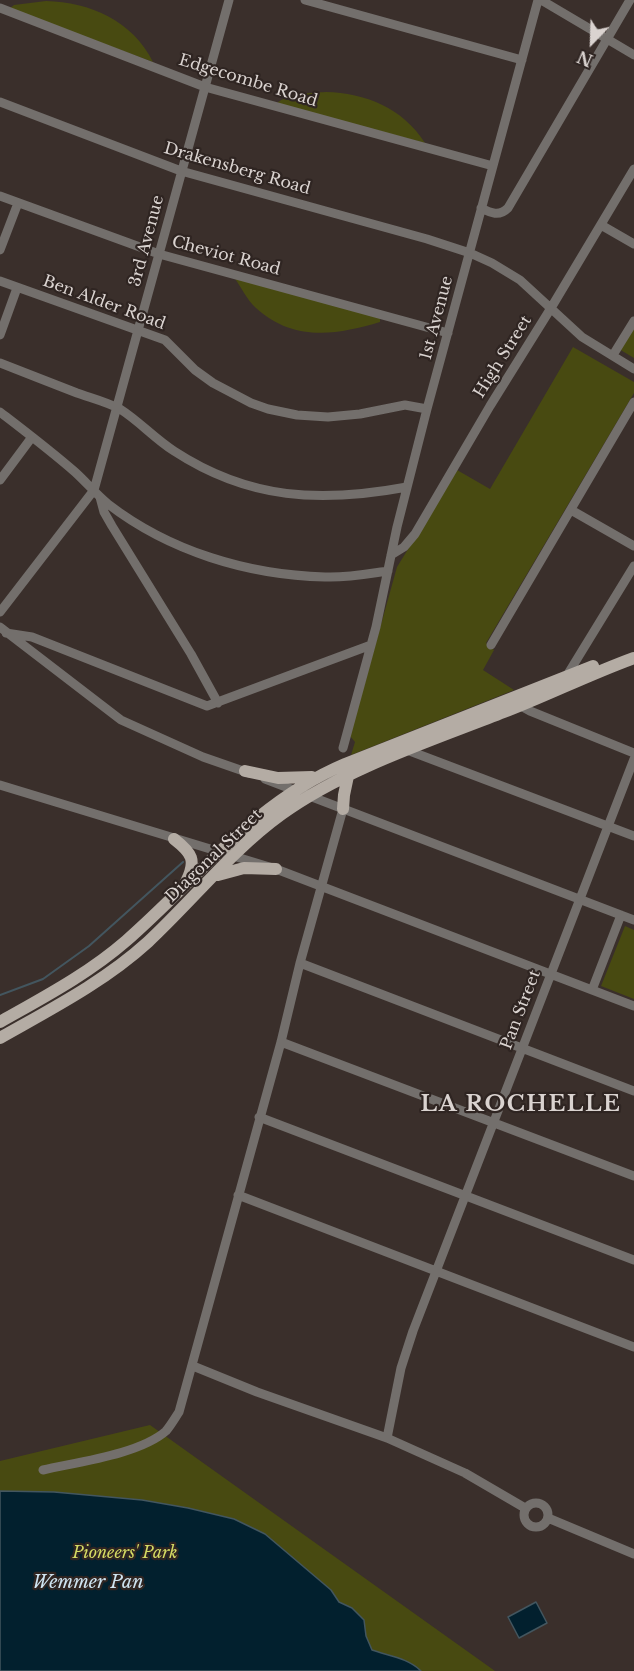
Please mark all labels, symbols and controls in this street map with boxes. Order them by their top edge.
north arrow [562,12,622,72]
text: N [574,46,596,71]
street label: Edgecombe Road [176,51,320,111]
street label: Drakensberg Road [162,139,312,199]
street label: 3rd Avenue [126,193,168,289]
street label: Cheviot Road [170,232,282,280]
street label: Ben Alder Road [40,272,168,334]
street label: 1st Avenue [417,274,457,362]
street label: High Street [470,312,536,402]
street label: Diagonal Street [162,805,266,907]
street label: Pan Street [497,968,545,1052]
district label: LA ROCHELLE [421,1092,621,1118]
park label: Pioneers' Park [73,1543,177,1563]
water label: Wemmer Pan [33,1572,143,1594]

